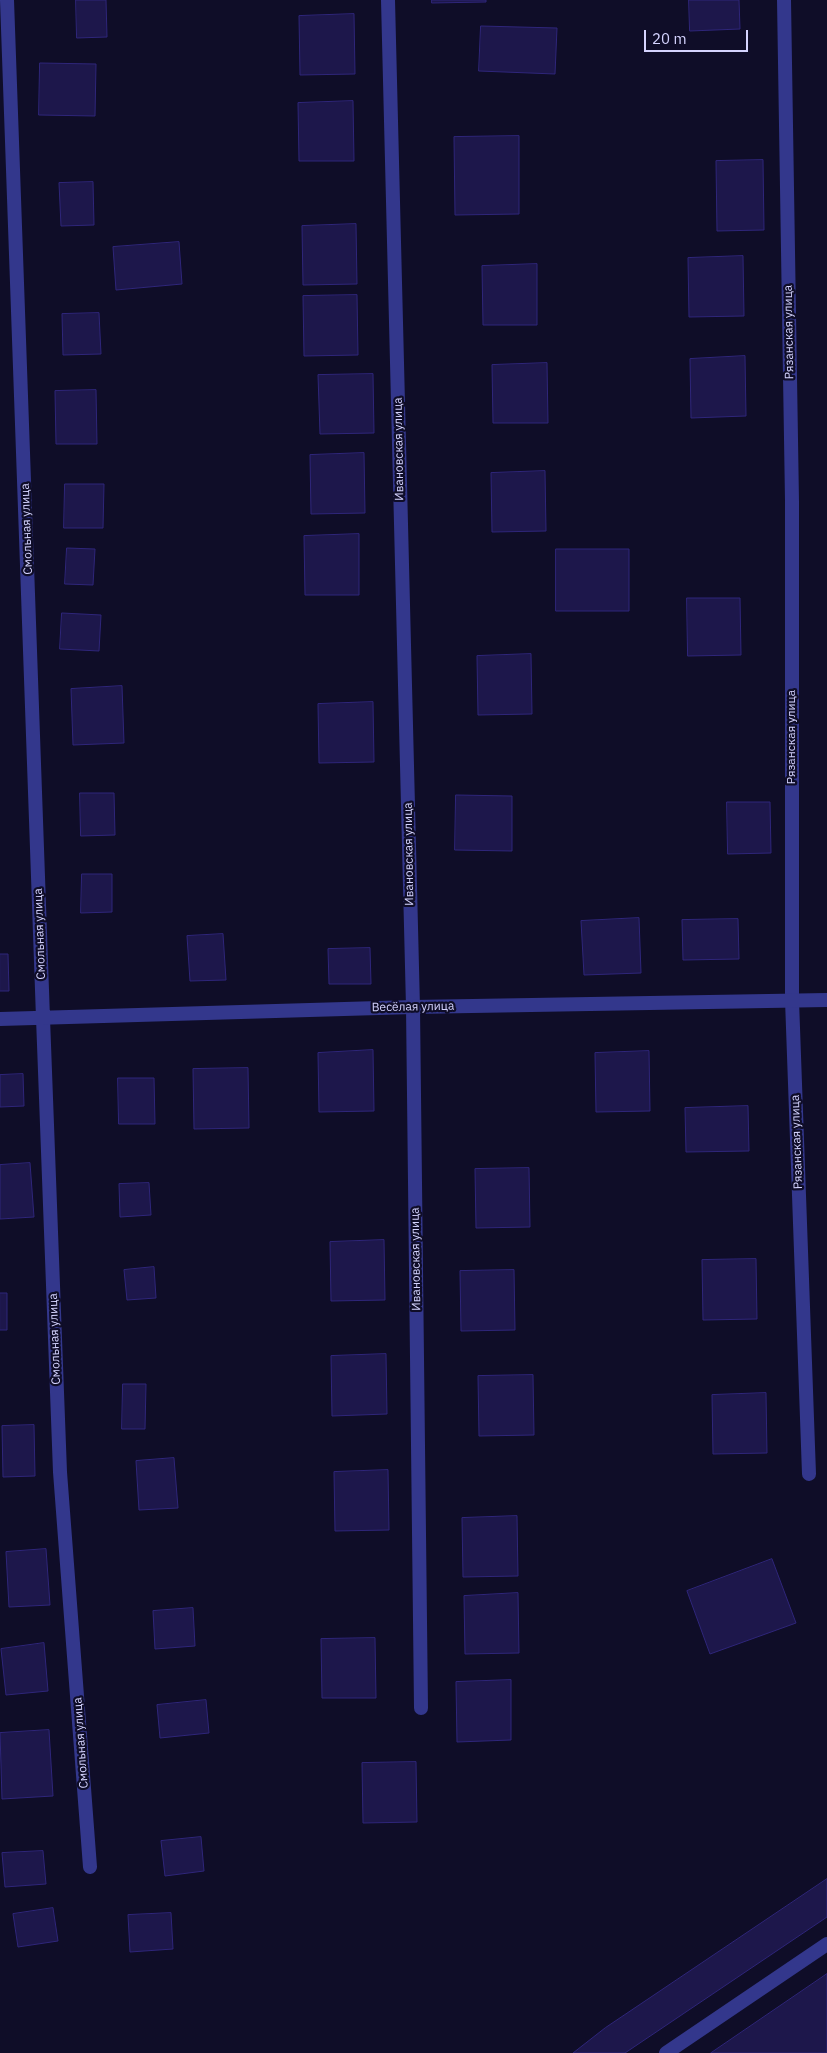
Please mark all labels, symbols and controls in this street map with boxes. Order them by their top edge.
scale bar [647,20,751,52]
text: 20 m [652,29,687,48]
street label: Рязанская улица [781,285,797,379]
street label: Ивановская улица [391,397,407,501]
street label: Смольная улица [18,483,36,575]
street label: Рязанская улица [785,690,799,784]
street label: Ивановская улица [401,802,417,906]
street label: Смольная улица [31,888,49,980]
street label: Весёлая улица [372,999,454,1015]
street label: Рязанская улица [788,1095,806,1189]
street label: Ивановская улица [408,1207,424,1311]
street label: Смольная улица [46,1293,64,1385]
street label: Смольная улица [71,1697,91,1789]

